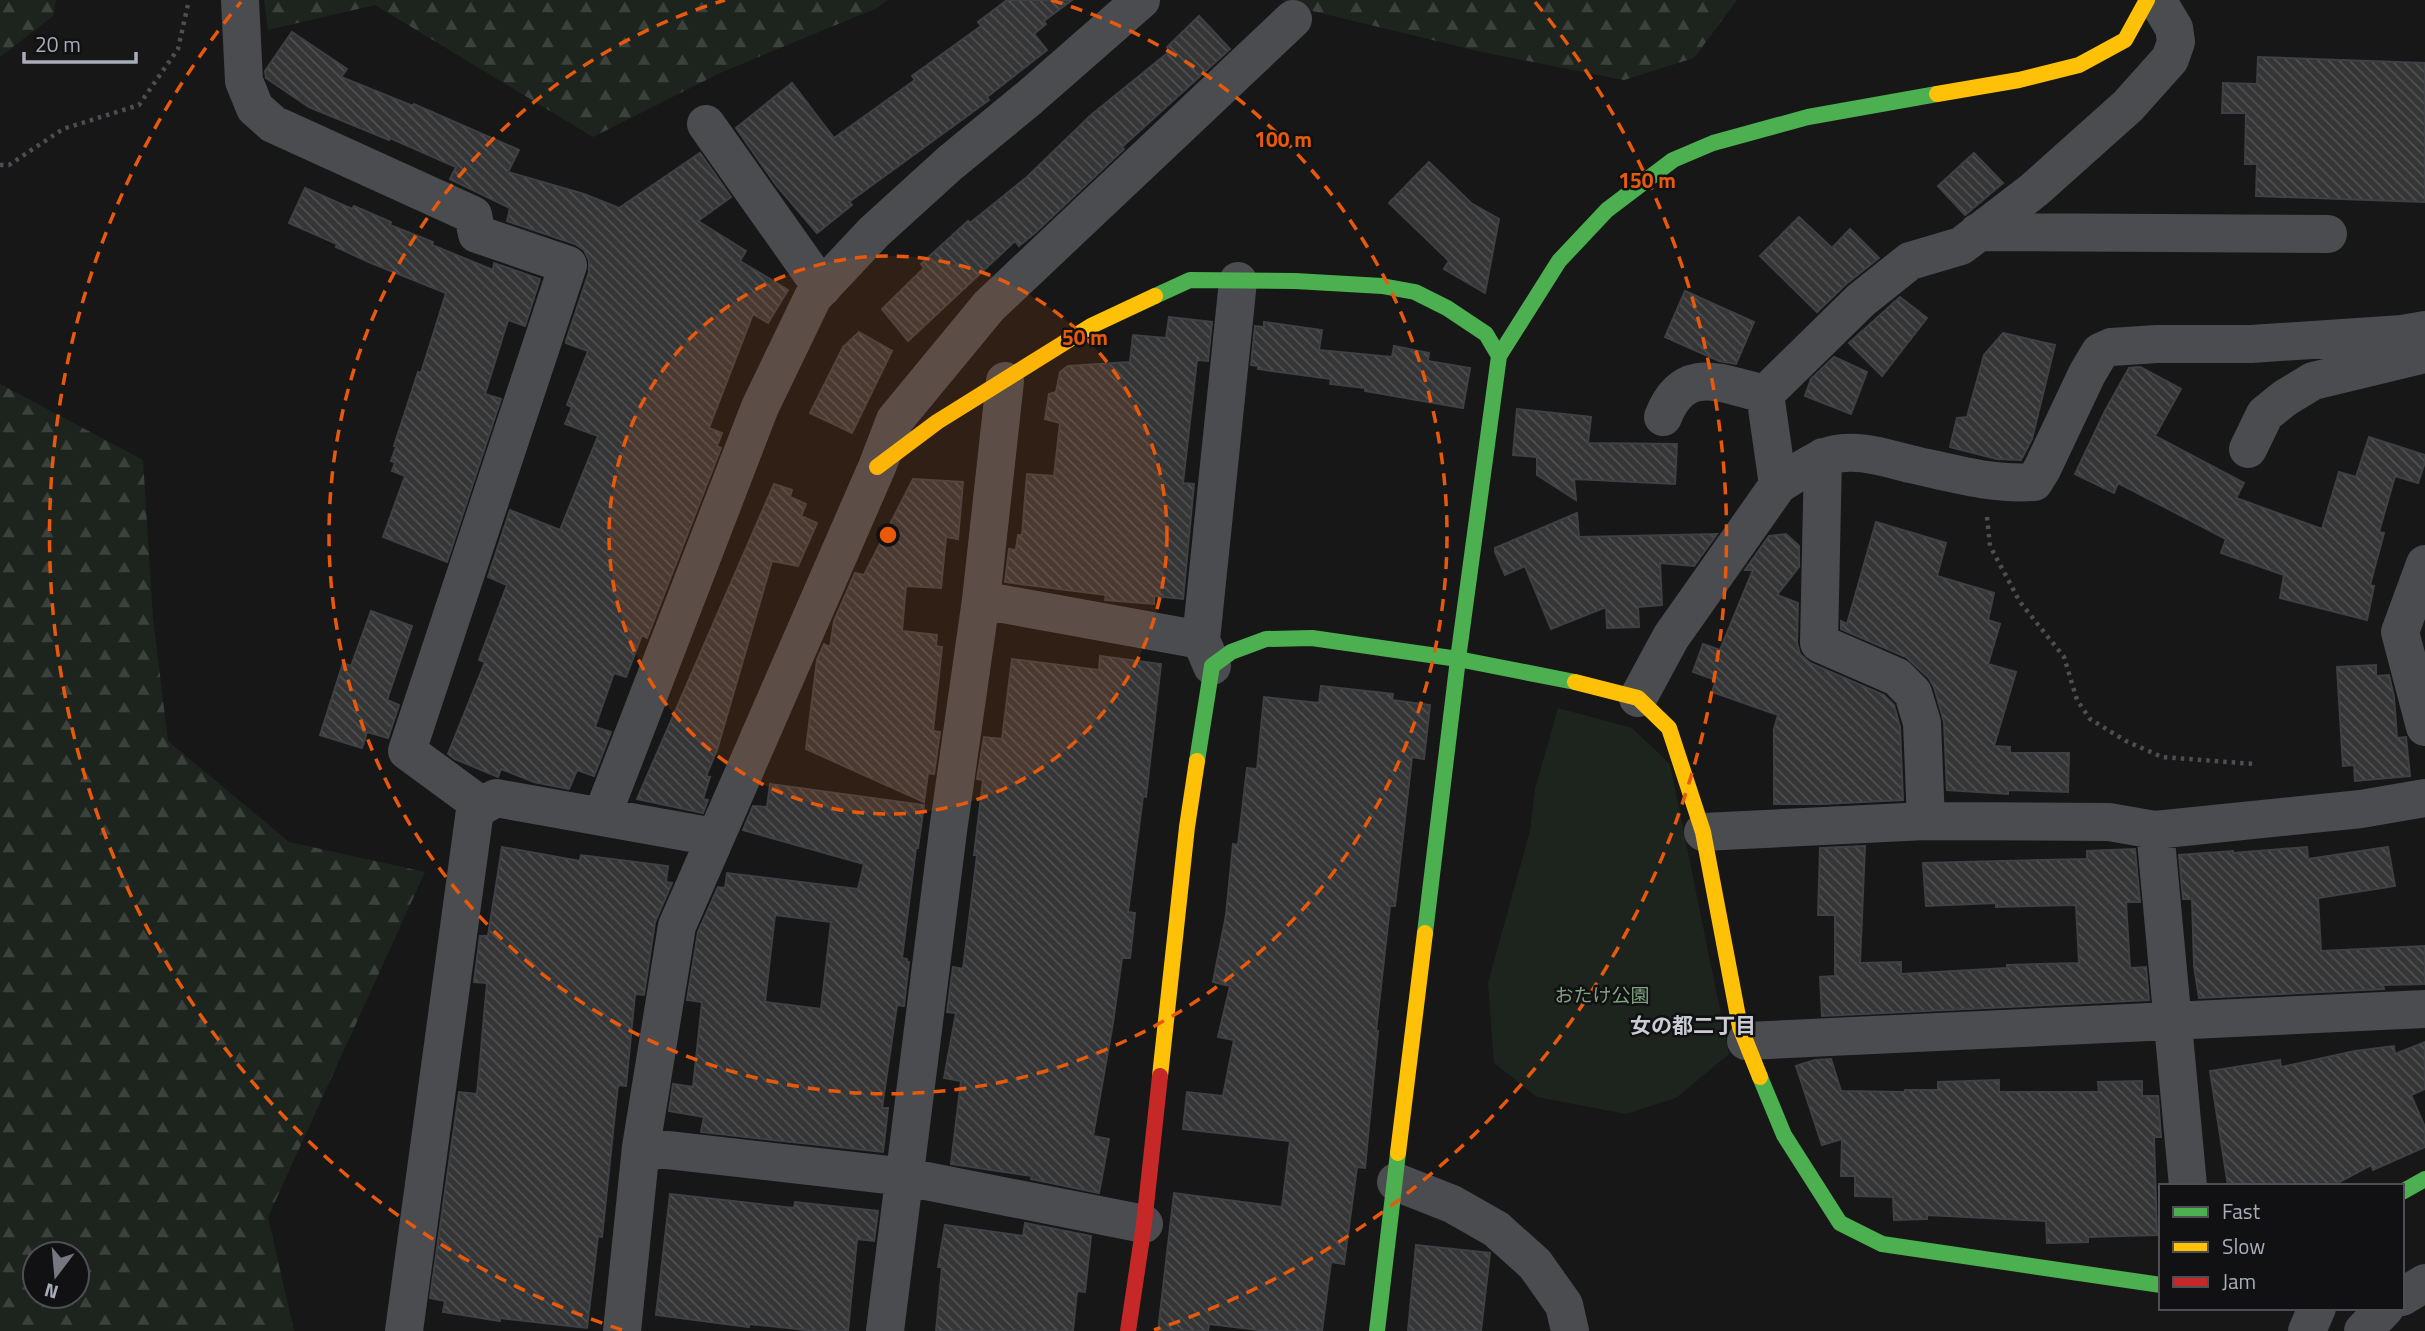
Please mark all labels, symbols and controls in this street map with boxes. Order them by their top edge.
scale bar [24,21,136,65]
text: 20 m [35,28,81,60]
text: 100 m [1254,123,1312,155]
text: 150 m [1618,164,1676,196]
text: 50 m [1062,321,1108,353]
centre of rings [876,523,900,547]
park label: おたけ公園 [1554,980,1650,1009]
district label: 女の都二丁目 [1630,1009,1756,1041]
legend [2159,1184,2404,1310]
text: Fast [2222,1195,2261,1227]
text: Slow [2222,1230,2265,1262]
north arrow [21,1240,91,1310]
text: Jam [2222,1265,2256,1297]
text: N [41,1276,62,1308]

